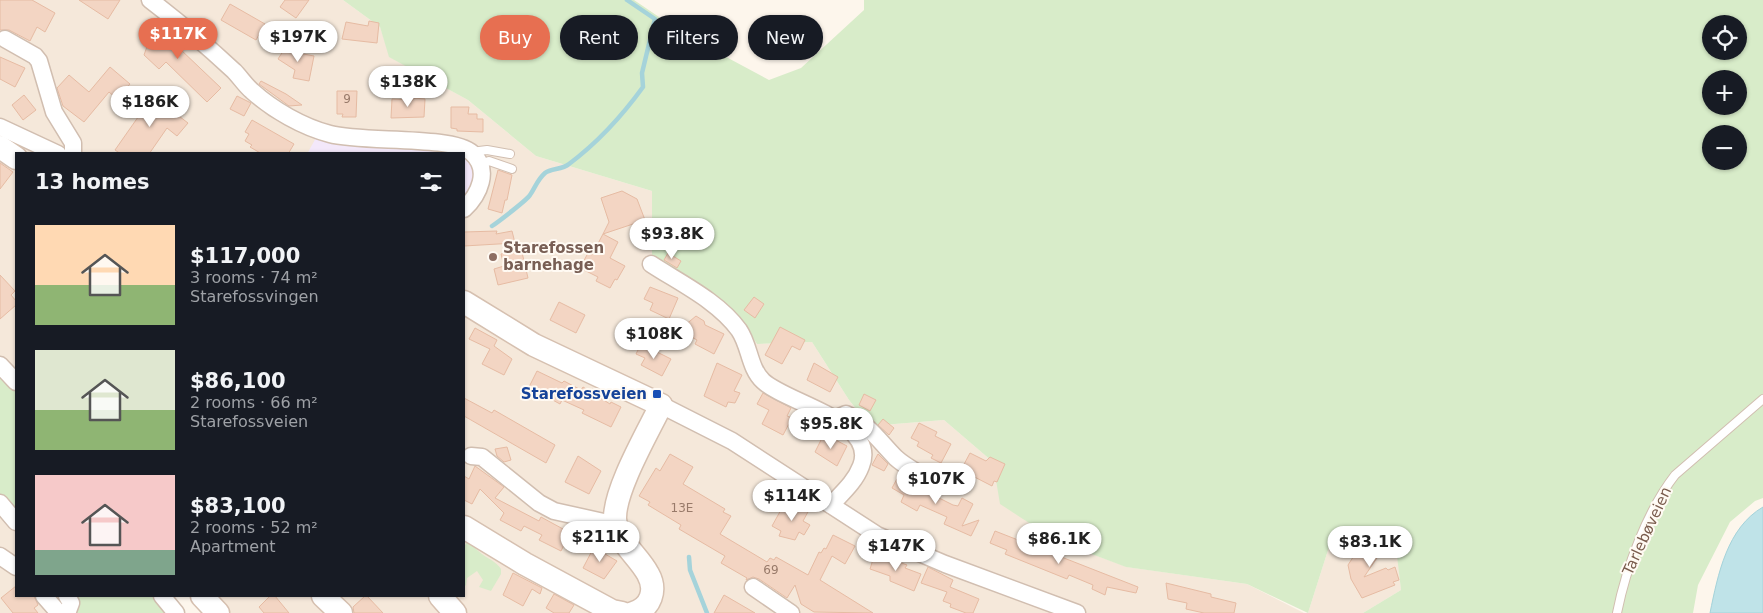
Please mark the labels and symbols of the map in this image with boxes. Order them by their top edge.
pin: $117K [143,18,213,60]
pin: $197K [263,20,333,63]
pin: $138K [373,66,443,108]
pin: $186K [115,86,185,128]
house number: 9 [343,92,351,106]
pin: $93.8K [631,218,713,260]
place label: Starefossen barnehage [503,239,604,274]
marker: Starefossen barnehage [487,251,499,263]
pin: $108K [619,318,689,360]
place label: Starefossveien [521,385,647,403]
marker: Starefossveien [651,388,663,400]
pin: $95.8K [790,408,872,450]
pin: $107K [901,462,971,505]
pin: $114K [757,480,827,522]
street label: Tarlebøveien [1618,484,1675,579]
house number: 13E [671,501,693,515]
pin: $211K [565,520,635,563]
pin: $86.1K [1018,522,1100,565]
pin: $83.1K [1329,526,1411,568]
pin: $147K [861,530,931,572]
house number: 69 [763,563,779,577]

